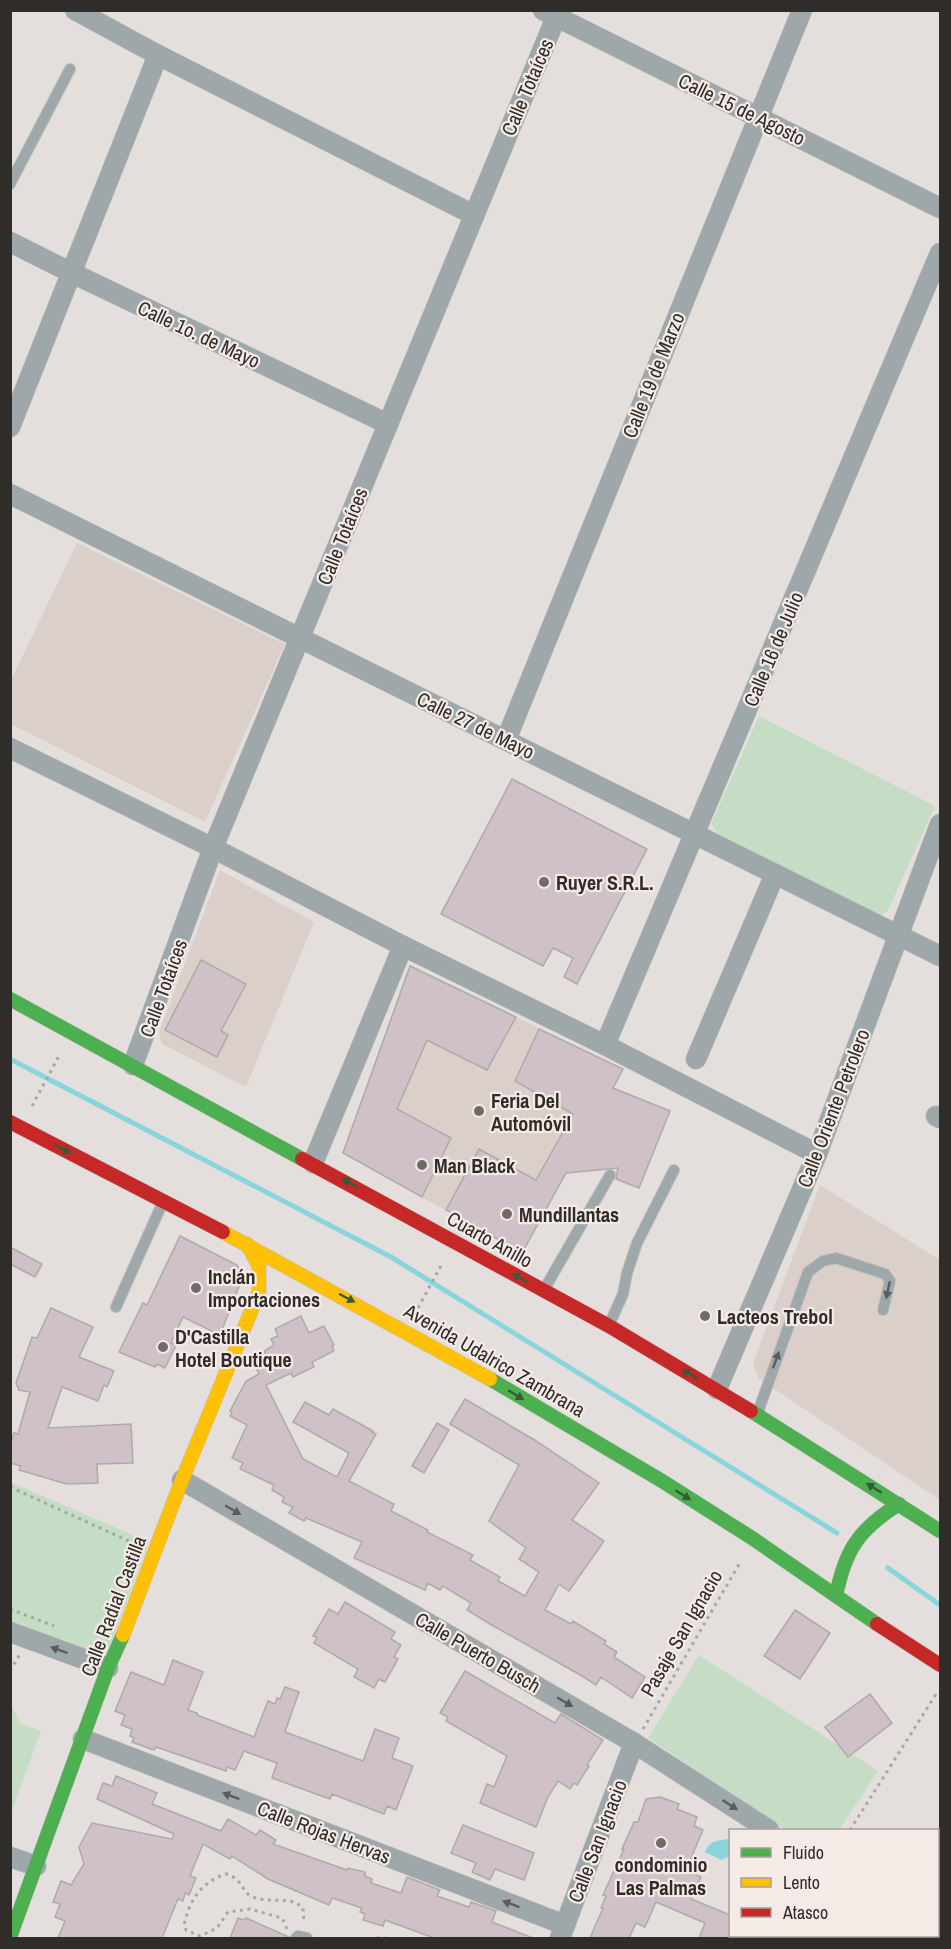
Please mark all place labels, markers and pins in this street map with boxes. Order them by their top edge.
place label: Ruyer S.R.L. [556,869,654,896]
marker: Ruyer S.R.L. [537,875,551,889]
place label: Feria Del Automóvil [491,1087,571,1137]
marker: Feria Del Automóvil [472,1104,486,1118]
place label: Man Black [434,1152,516,1179]
marker: Man Black [415,1158,429,1172]
place label: Mundillantas [519,1201,619,1228]
marker: Mundillantas [500,1207,514,1221]
place label: Inclán Importaciones [208,1263,320,1313]
marker: Inclán Importaciones [189,1281,203,1295]
place label: Lacteos Trebol [717,1303,833,1330]
marker: Lacteos Trebol [698,1309,712,1323]
place label: D'Castilla Hotel Boutique [175,1323,292,1373]
marker: D'Castilla Hotel Boutique [156,1340,170,1354]
marker: condominio Las Palmas [654,1836,668,1850]
place label: condominio Las Palmas [615,1851,707,1901]

